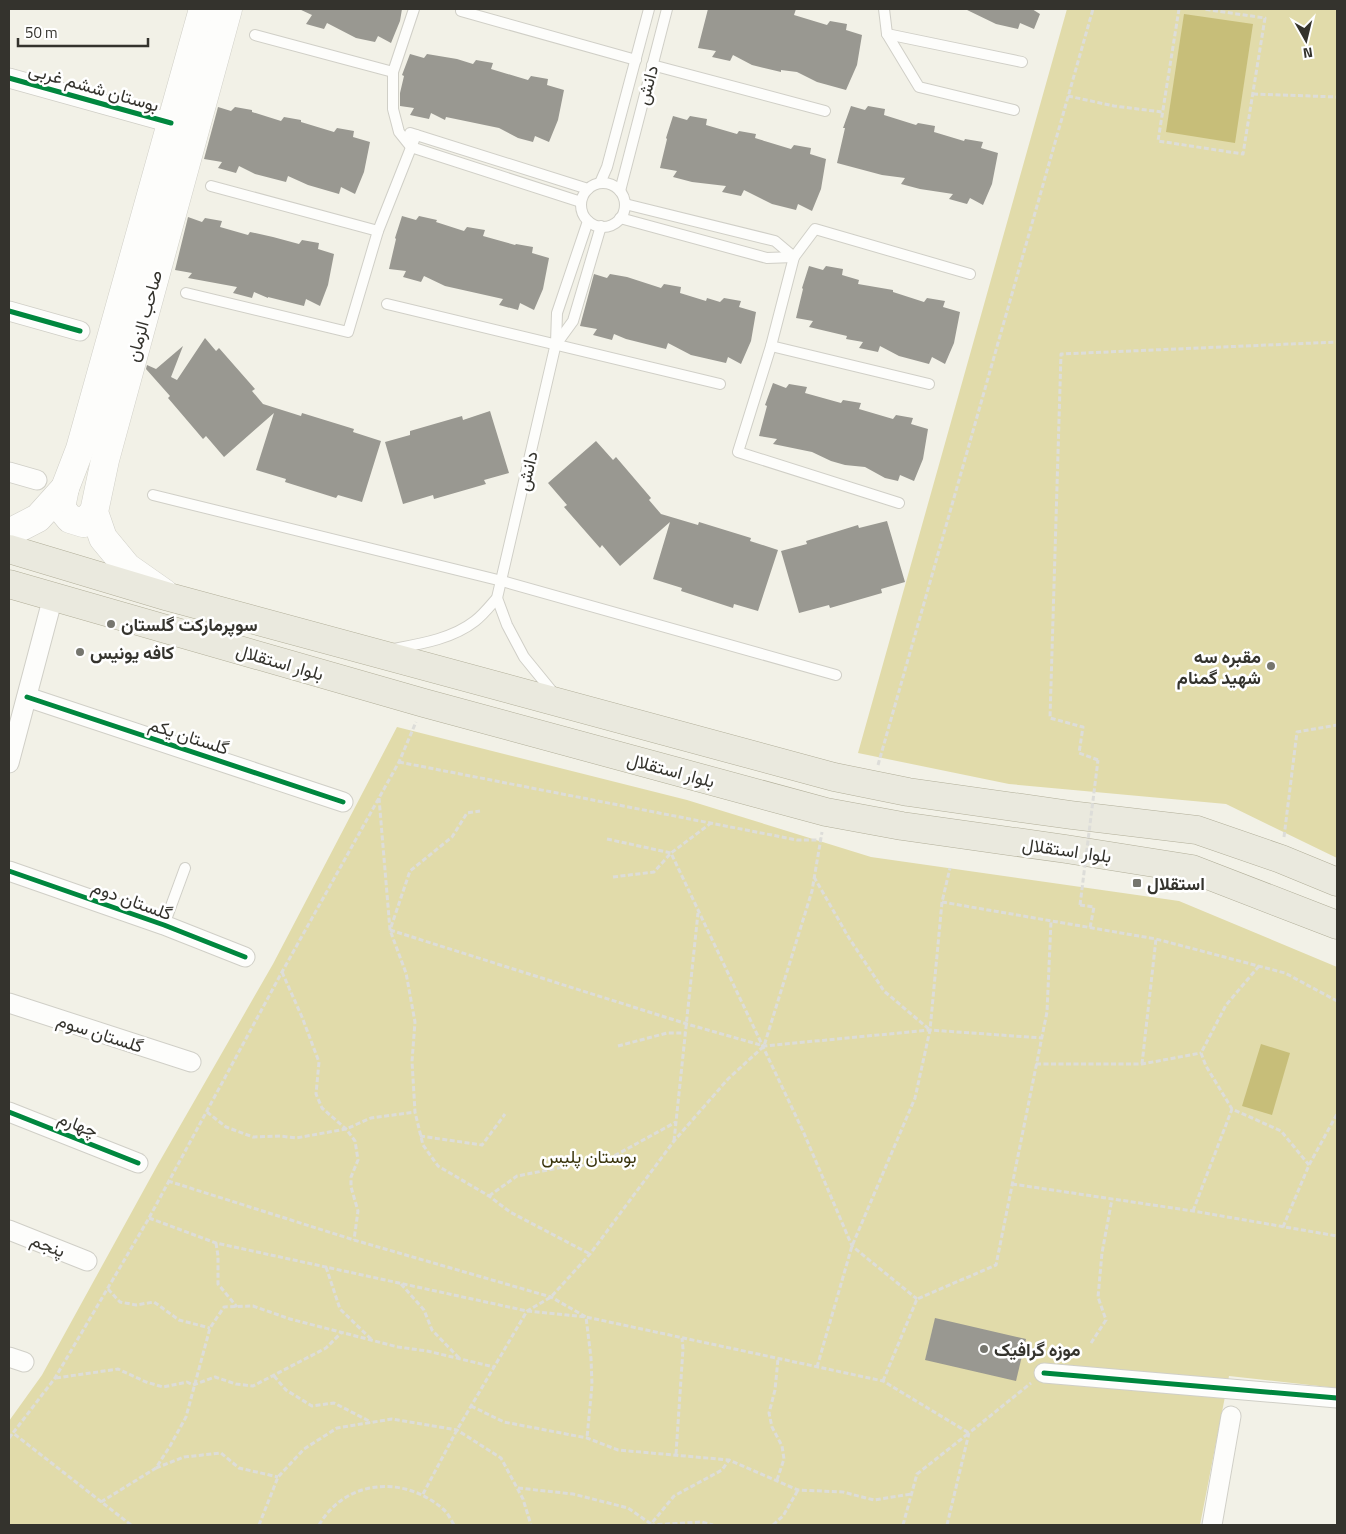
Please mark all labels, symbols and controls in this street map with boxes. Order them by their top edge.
scale bar [18,15,148,47]
north arrow [1281,15,1331,65]
text: 50 m [25,21,58,44]
text: N [1302,42,1314,64]
street label: بوستان ششم غربی [26,55,162,119]
street label: دانش [629,62,665,108]
street label: صاحب الزمان [119,267,169,365]
street label: دانش [509,448,545,494]
place label: سوپرمارکت گلستان [121,611,258,638]
marker: سوپرمارکت گلستان [105,618,117,630]
street label: بلوار استقلال [233,637,327,687]
place label: کافه یونیس [90,639,174,666]
place label: مقبره سه شهید گمنام [1177,643,1261,691]
marker: کافه یونیس [74,646,86,658]
marker: مقبره سه شهید گمنام [1265,660,1277,672]
street label: گلستان یکم [145,710,233,762]
street label: بلوار استقلال [624,745,718,795]
street label: بلوار استقلال [1021,830,1113,870]
place label: استقلال [1147,870,1205,897]
street label: گلستان دوم [88,873,176,927]
marker: استقلال [1131,877,1143,889]
street label: گلستان سوم [53,1006,147,1060]
street label: چهارم [54,1104,102,1144]
park label: بوستان پلیس [541,1143,637,1170]
street label: پنجم [27,1226,69,1264]
place label: موزه گرافیک [994,1336,1081,1363]
marker: موزه گرافیک [978,1343,990,1355]

